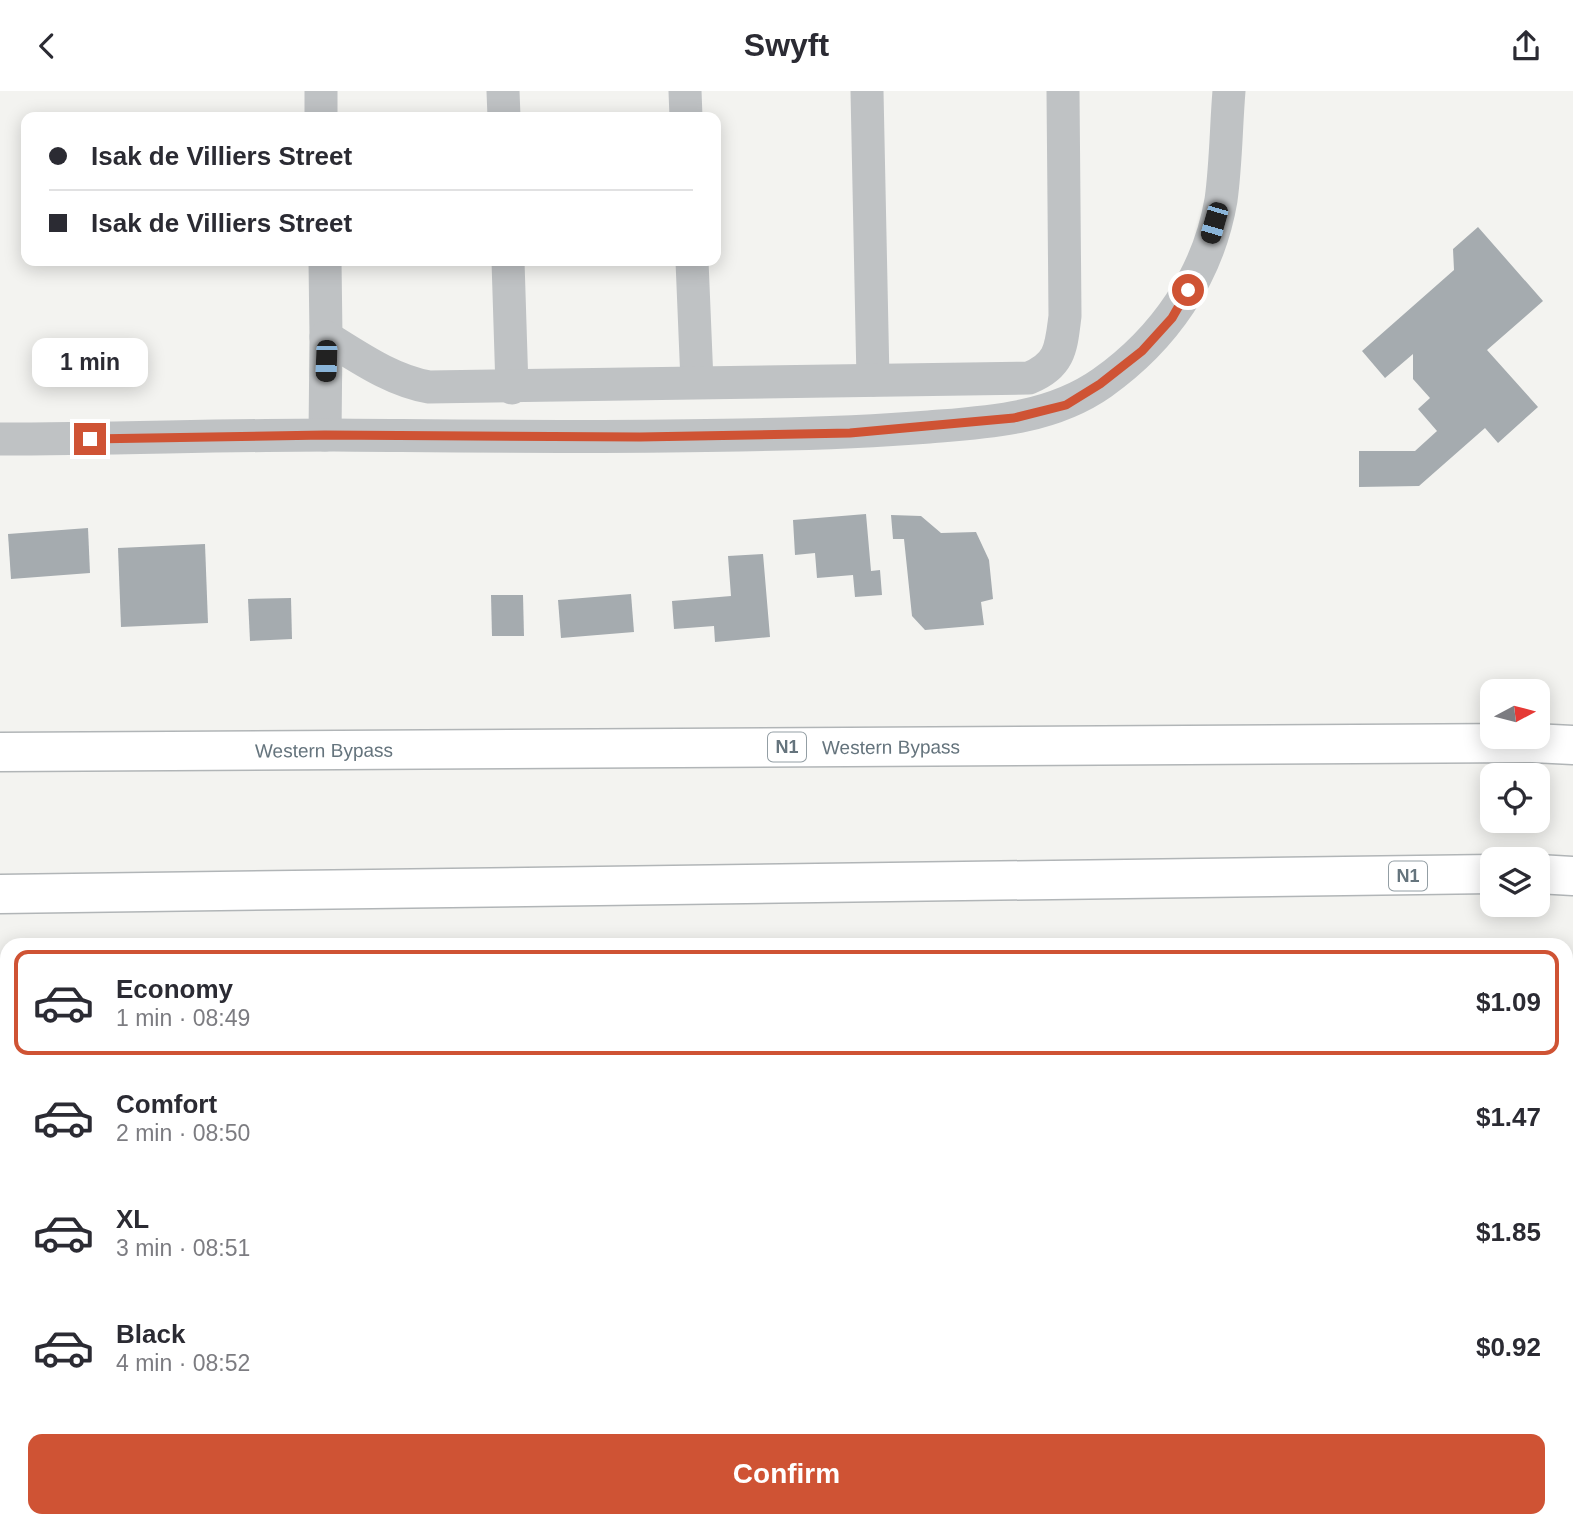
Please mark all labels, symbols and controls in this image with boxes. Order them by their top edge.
icon: back [28,27,66,65]
text: Swyft [744,27,829,63]
icon: share [1507,27,1545,65]
text: Isak de Villiers Street [91,141,352,171]
car [1199,200,1230,246]
text: Isak de Villiers Street [91,208,352,238]
route start [1172,274,1204,306]
callout: 1 min [32,337,148,387]
car [315,340,338,382]
text: 1 min [60,349,120,375]
route end [74,423,106,455]
north arrow [1480,679,1550,749]
map controls [1480,679,1550,917]
road number: N1 [768,733,806,761]
street label: Western Bypass [822,736,960,758]
street label: Western Bypass [255,739,393,761]
button: locate [1480,763,1550,833]
button: layers [1480,847,1550,917]
road number: N1 [1389,861,1427,891]
icon: car [32,971,95,1034]
text: Economy [116,974,233,1004]
text: $1.09 [1476,987,1541,1017]
text: 1 min · 08:49 [116,1005,250,1031]
icon: car [32,1086,95,1149]
text: Comfort [116,1089,217,1119]
text: $1.47 [1476,1102,1541,1132]
text: 2 min · 08:50 [116,1120,250,1146]
icon: car [32,1201,95,1264]
text: XL [116,1204,149,1234]
text: $1.85 [1476,1217,1541,1247]
text: 3 min · 08:51 [116,1235,250,1261]
icon: car [32,1316,95,1379]
text: Black [116,1319,185,1349]
text: $0.92 [1476,1332,1541,1362]
text: 4 min · 08:52 [116,1350,250,1376]
button: Confirm [28,1434,1545,1514]

